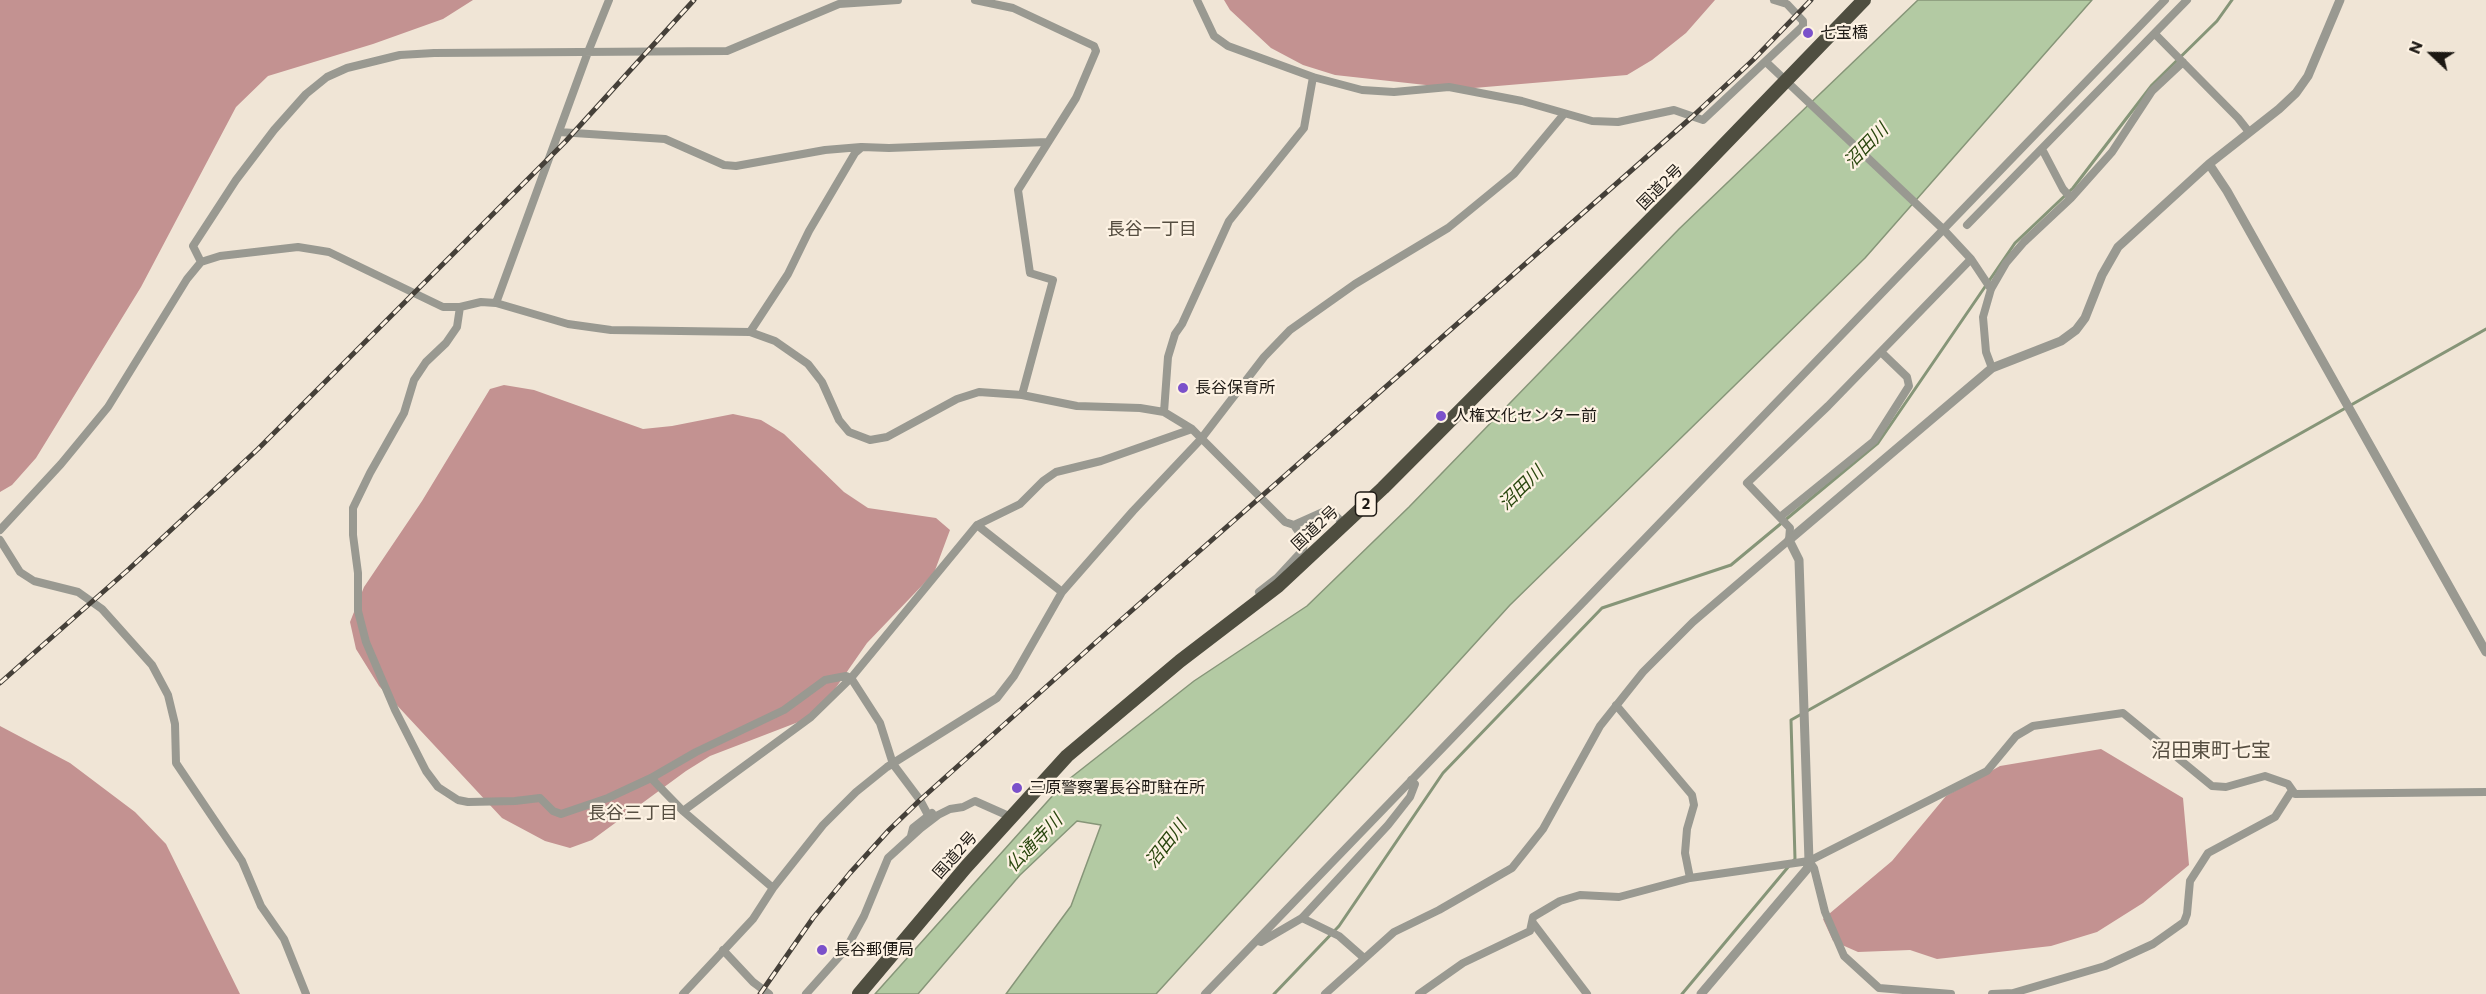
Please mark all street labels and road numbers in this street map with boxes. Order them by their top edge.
street label: 国道2号 [1633,160,1687,214]
road number: 2 [1356,492,1376,516]
street label: 国道2号 [1288,502,1342,554]
street label: 国道2号 [929,827,981,883]

